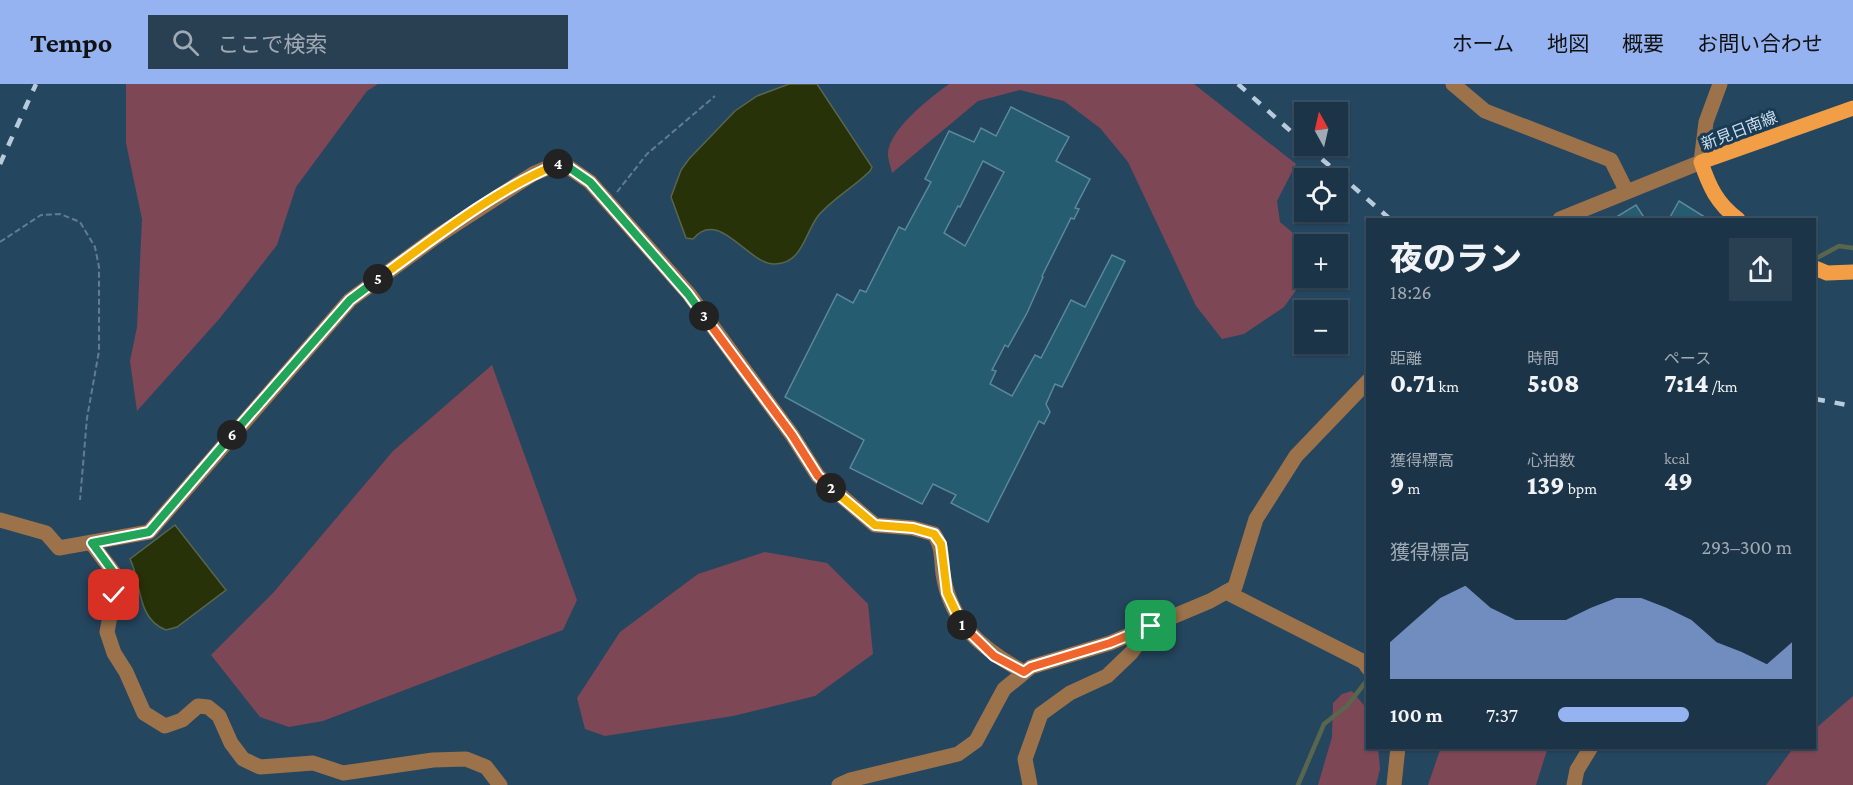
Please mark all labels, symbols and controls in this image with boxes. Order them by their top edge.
search box [148,15,568,69]
icon: search [169,26,202,59]
text: Tempo [30,27,112,58]
text: ここで検索 [217,32,327,57]
text: ホーム [1452,32,1514,56]
text: 地図 [1547,32,1589,56]
text: 概要 [1622,32,1664,56]
text: お問い合わせ [1697,32,1823,56]
north arrow [1294,102,1348,156]
map controls [1294,102,1348,354]
street label: 新見日南線 [1699,108,1780,153]
pin: 4 [543,149,573,179]
text: 4 [554,155,562,172]
button: locate [1294,168,1348,222]
button: + [1294,234,1348,288]
button: share [1729,238,1792,301]
text: 夜のラン [1390,240,1522,277]
pin: 5 [363,264,393,294]
text: 5 [374,270,382,287]
text: 18:26 [1390,281,1432,303]
button: − [1294,300,1348,354]
pin: 3 [689,301,719,331]
text: 3 [700,307,708,324]
text: 距離 [1390,350,1422,367]
text: 時間 [1527,350,1559,367]
text: ペース [1664,350,1711,367]
text: 0.71 [1390,369,1436,398]
text: 5:08 [1527,369,1579,398]
text: 7:14 [1664,369,1709,398]
text: km [1436,378,1459,395]
text: /km [1709,378,1738,395]
pin: 6 [217,420,247,450]
text: 6 [228,426,236,443]
text: kcal [1664,450,1690,467]
text: 獲得標高 [1390,452,1454,469]
text: 心拍数 [1527,452,1575,469]
text: 49 [1664,467,1693,496]
text: 9 [1390,471,1405,500]
text: 139 [1527,471,1565,500]
pin: 2 [816,473,846,503]
text: 2 [827,479,835,496]
text: m [1405,480,1420,497]
text: bpm [1565,480,1597,497]
text: 293–300 m [1701,536,1792,558]
text: 獲得標高 [1390,541,1470,563]
pin [88,569,139,620]
icon: check [97,578,130,611]
pin [1125,600,1176,651]
icon: arrive [1134,609,1167,642]
pin: 1 [947,610,977,640]
text: 1 [959,616,965,633]
text: 100 m [1390,704,1443,726]
text: 7:37 [1486,704,1518,726]

